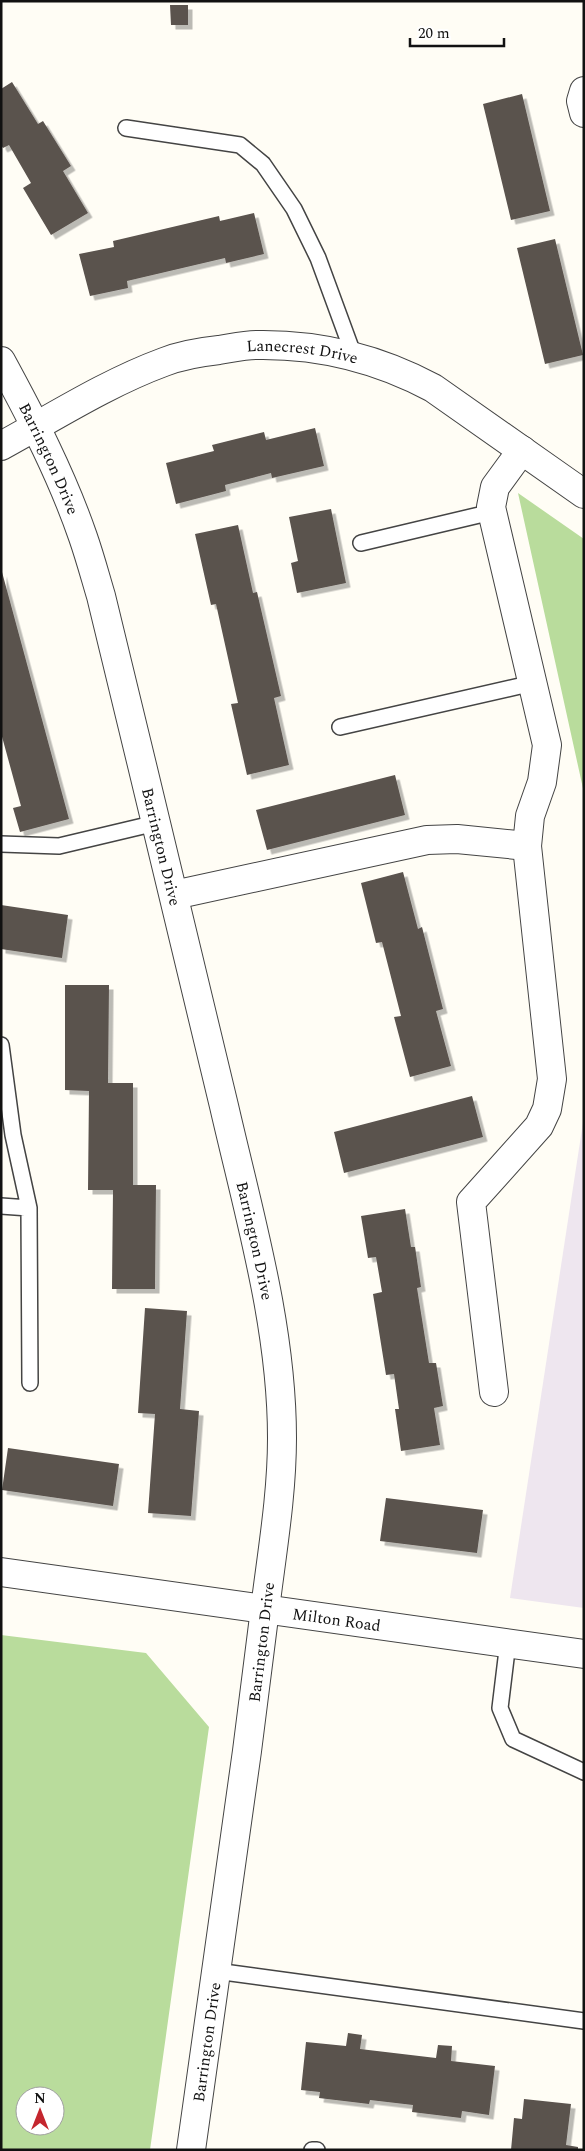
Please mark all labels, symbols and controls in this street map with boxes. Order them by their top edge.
scale bar [410,15,504,47]
text: 20 m [418,22,450,45]
street label: Lanecrest Drive [246,334,361,370]
street label: Barrington Drive [12,399,85,518]
street label: Barrington Drive [135,785,187,909]
street label: Barrington Drive [229,1179,279,1302]
street label: Barrington Drive [243,1581,281,1704]
street label: Milton Road [291,1602,382,1638]
street label: Barrington Drive [187,1981,227,2104]
north arrow [15,2086,65,2136]
text: N [34,2088,46,2109]

